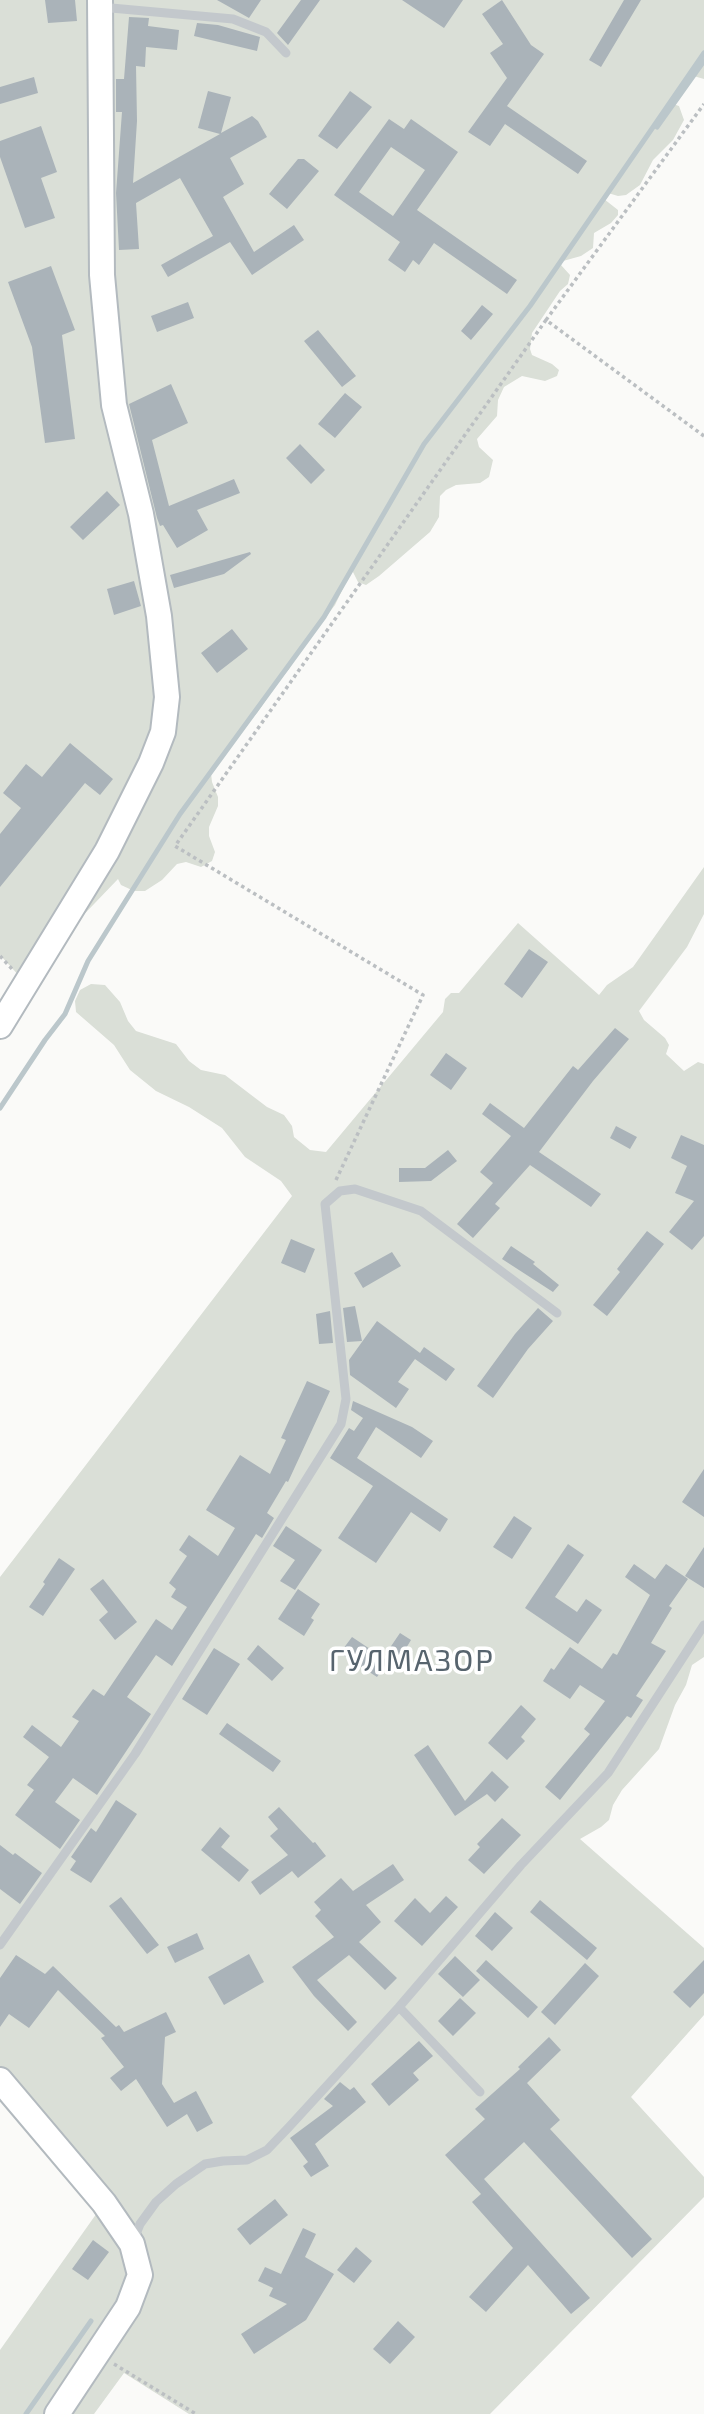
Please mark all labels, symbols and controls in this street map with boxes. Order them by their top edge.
district label: ГУЛМАЗОР [330,1643,494,1679]

